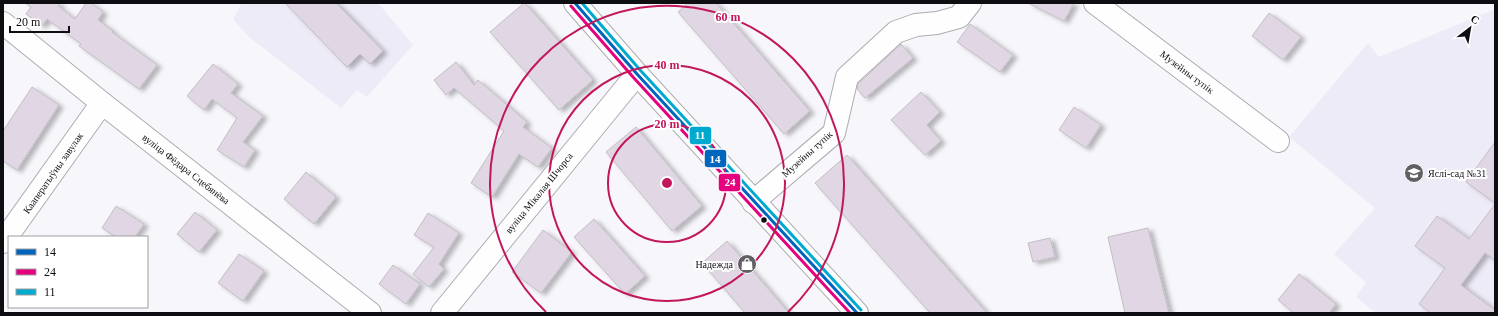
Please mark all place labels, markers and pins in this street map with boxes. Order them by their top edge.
school or university icon: Яслі-сад №31 [1403,162,1425,184]
place label: Яслі-сад №31 [1428,168,1486,179]
centre of rings [660,176,674,190]
unlabelled marker [759,215,769,225]
shop icon: Надежда [736,253,758,275]
place label: Надежда [695,259,734,270]

